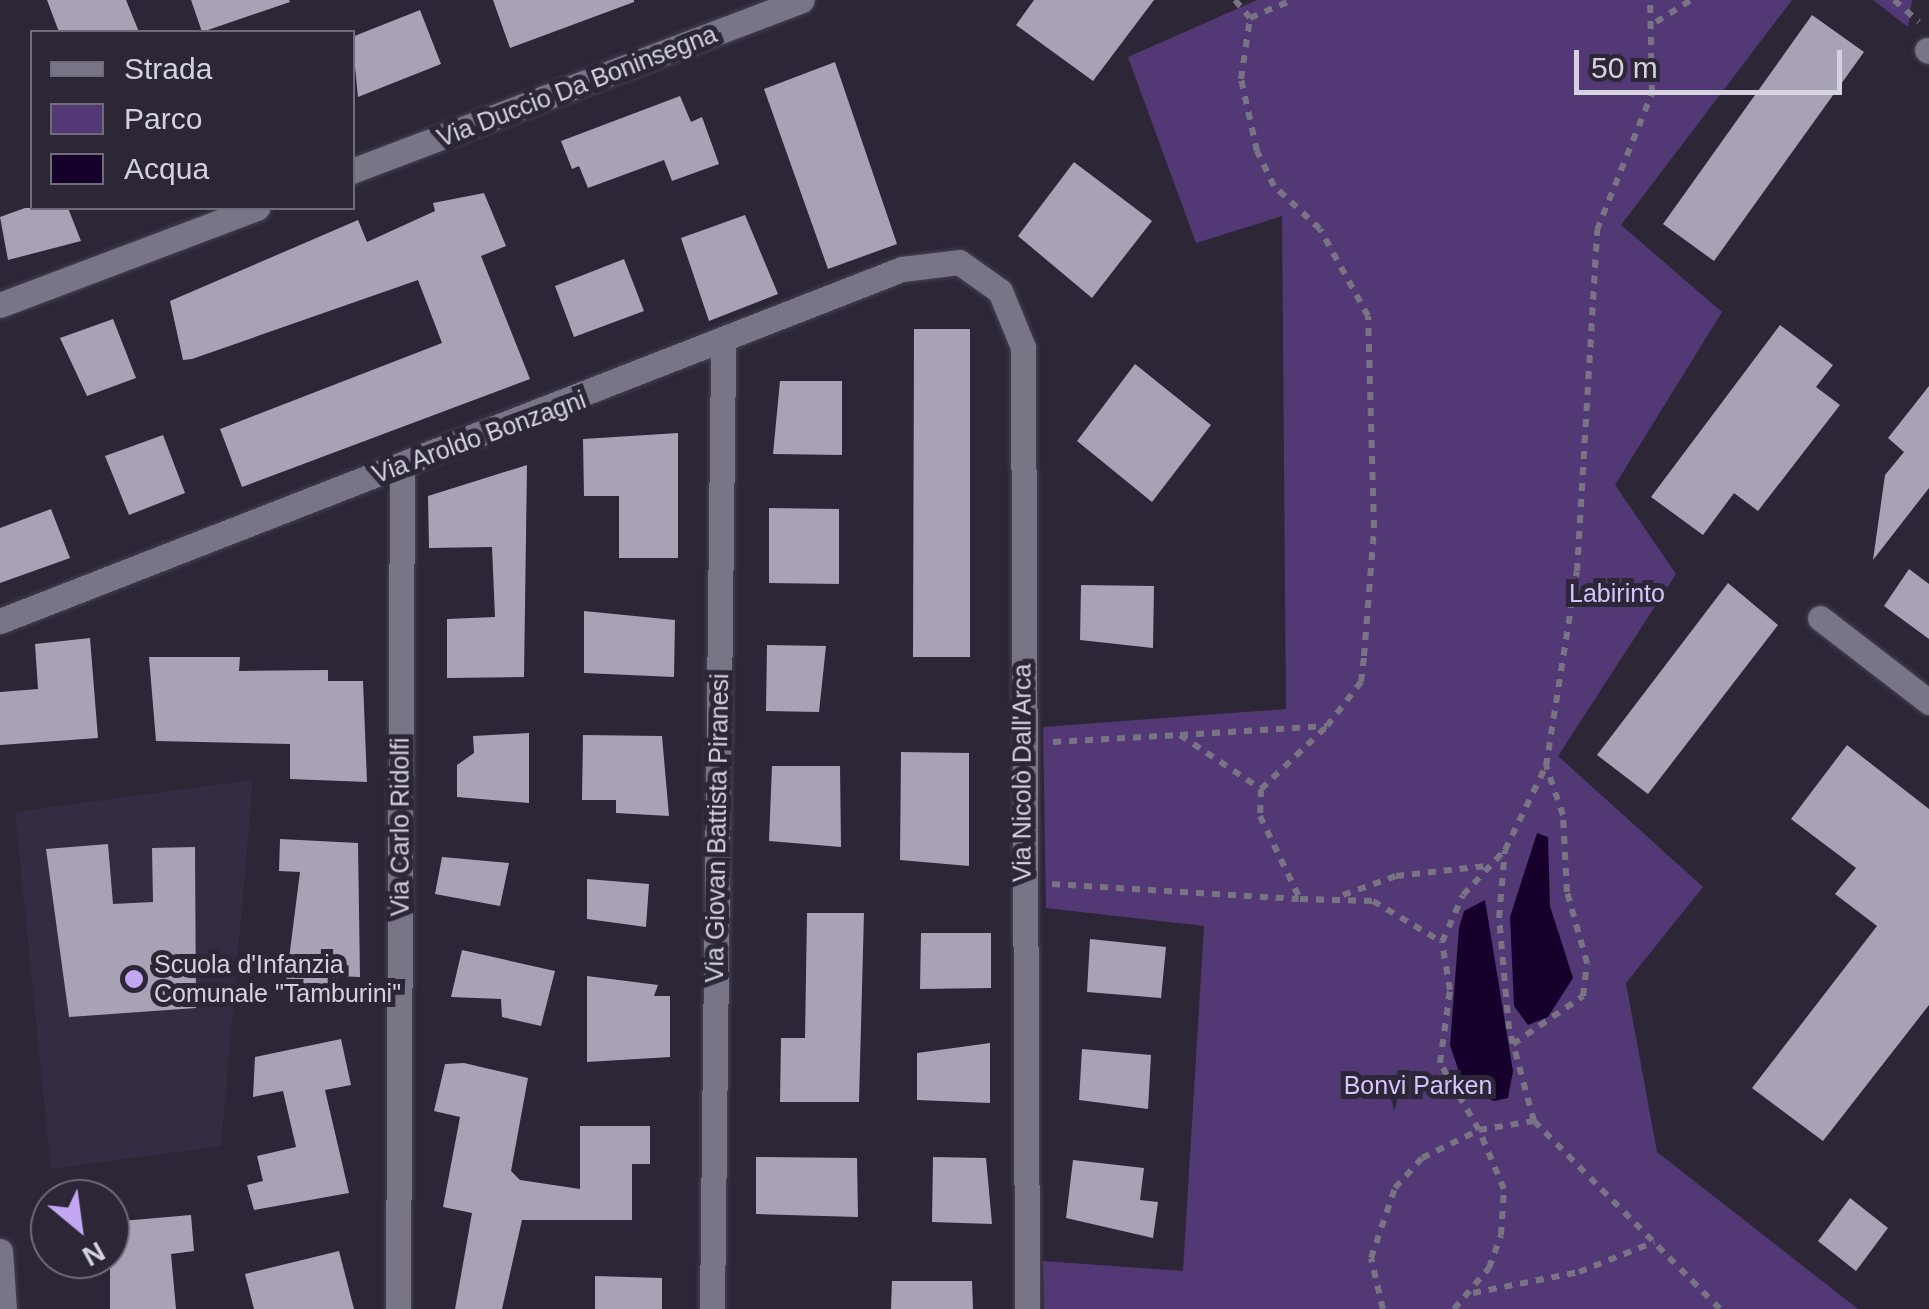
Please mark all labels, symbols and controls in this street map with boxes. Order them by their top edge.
street label: Via Duccio Da Boninsegna [433,19,721,153]
legend [30,30,355,210]
scale bar [1579,30,1846,92]
text: 50 m [1591,51,1658,84]
text: Strada [124,52,212,85]
text: Parco [124,102,202,135]
text: Acqua [124,152,209,185]
street label: Via Aroldo Bonzagni [368,384,590,490]
park label: Labirinto [1569,578,1665,608]
street label: Via Nicolò Dall'Arca [1007,664,1037,882]
street label: Via Giovan Battista Piranesi [699,673,735,983]
street label: Via Carlo Ridolfi [385,738,415,916]
place label: Scuola d'Infanzia Comunale "Tamburini" [154,950,401,1009]
marker: Scuola d'Infanzia Comunale "Tamburini" [123,968,145,990]
park label: Bonvi Parken [1344,1070,1492,1100]
north arrow [30,1179,130,1279]
text: N [77,1235,110,1272]

